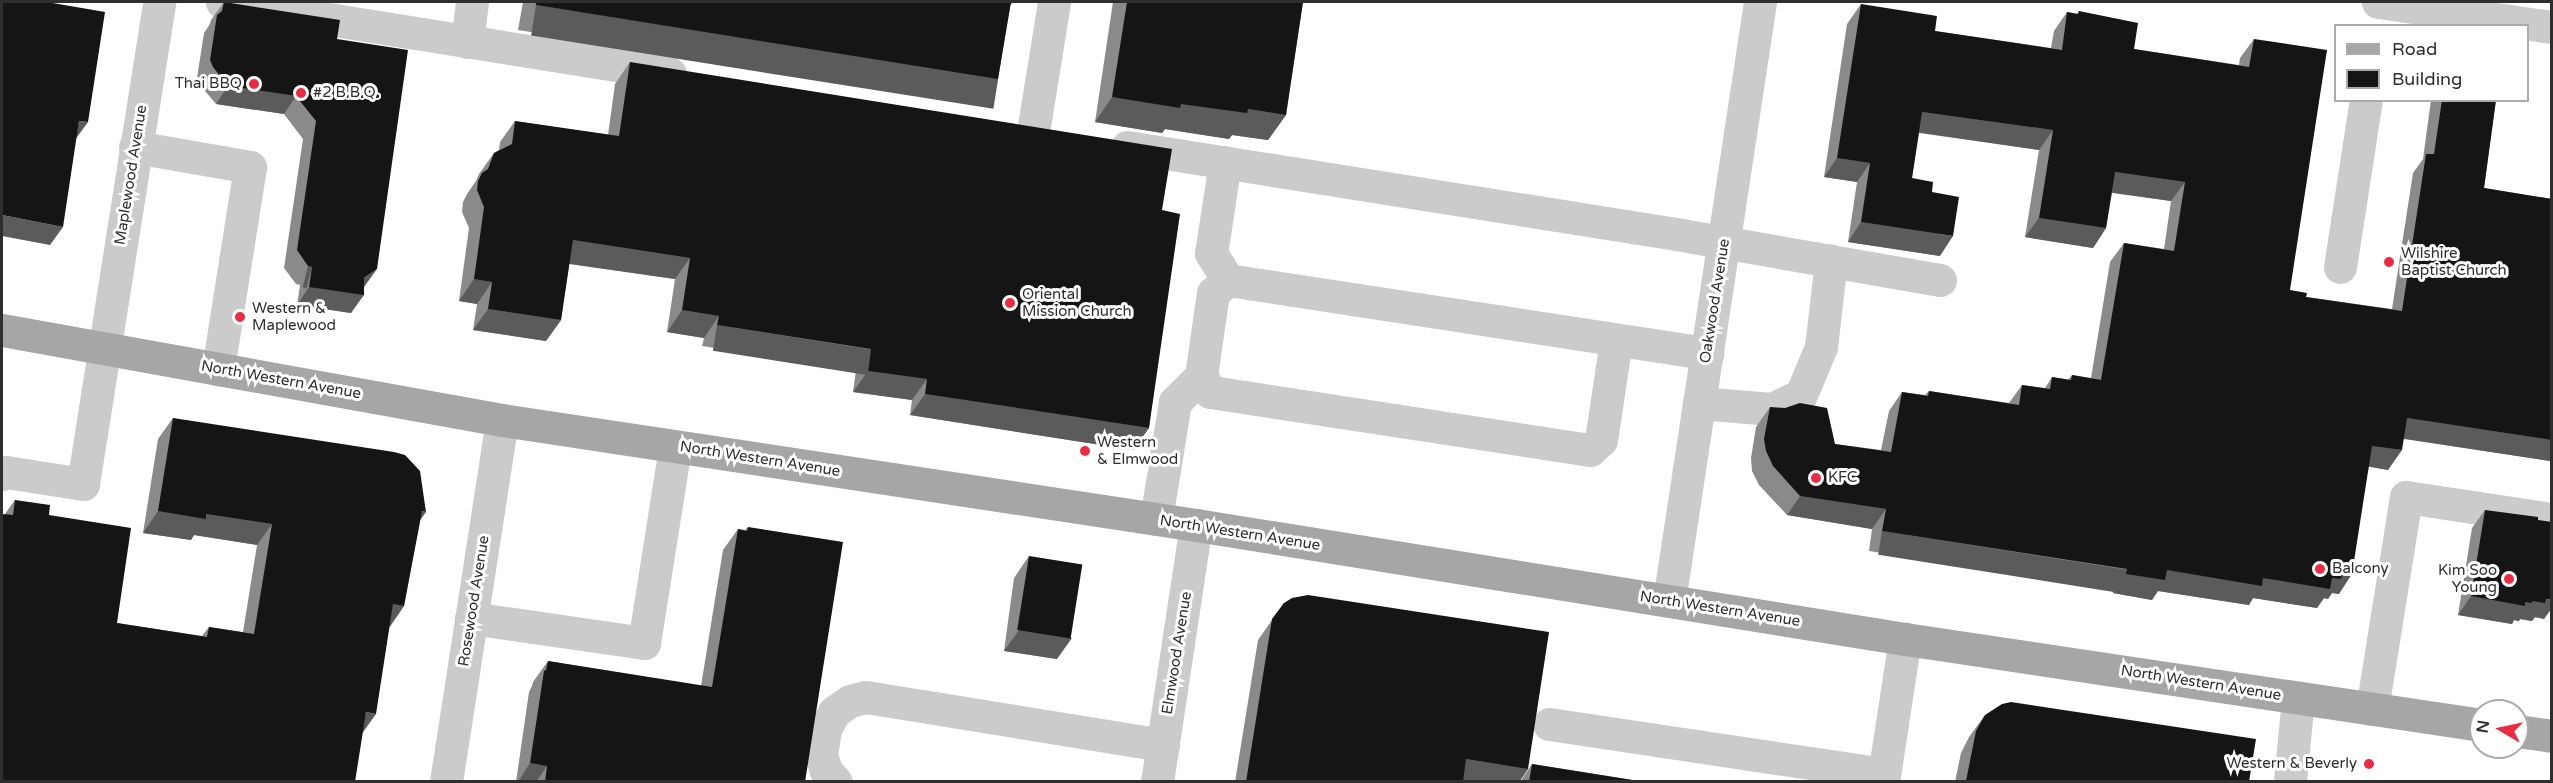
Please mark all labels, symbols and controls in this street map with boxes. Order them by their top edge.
legend [2334,24,2529,102]
text: Road [2392,38,2437,60]
text: Building [2392,68,2462,90]
place label: Thai BBQ [175,75,242,93]
marker: Thai BBQ [247,77,261,91]
place label: #2 B.B.Q. [313,84,379,102]
marker: #2 B.B.Q. [294,86,308,100]
street label: Maplewood Avenue [111,104,151,246]
street label: Oakwood Avenue [1696,238,1734,364]
place label: Wilshire Baptist Church [2401,244,2507,279]
marker: Wilshire Baptist Church [2382,255,2396,269]
place label: Oriental Mission Church [1022,285,1132,320]
marker: Oriental Mission Church [1003,296,1017,310]
place label: Western & Maplewood [252,299,336,334]
marker: Western & Maplewood [233,310,247,324]
street label: North Western Avenue [200,357,362,403]
place label: Western & Elmwood [1097,433,1178,468]
street label: North Western Avenue [679,437,841,481]
marker: Western & Elmwood [1078,444,1092,458]
place label: KFC [1828,469,1857,487]
marker: KFC [1809,471,1823,485]
street label: North Western Avenue [1159,511,1321,555]
street label: Rosewood Avenue [455,534,493,668]
place label: Balcony [2332,560,2389,578]
place label: Kim Soo Young [2438,561,2497,596]
marker: Balcony [2313,562,2327,576]
marker: Kim Soo Young [2502,572,2516,586]
street label: North Western Avenue [1639,587,1801,631]
street label: Elmwood Avenue [1158,590,1196,716]
street label: North Western Avenue [2120,661,2282,705]
north arrow [2469,699,2529,759]
text: N [2472,719,2494,734]
place label: Western & Beverly [2227,755,2357,773]
marker: Western & Beverly [2362,757,2376,771]

